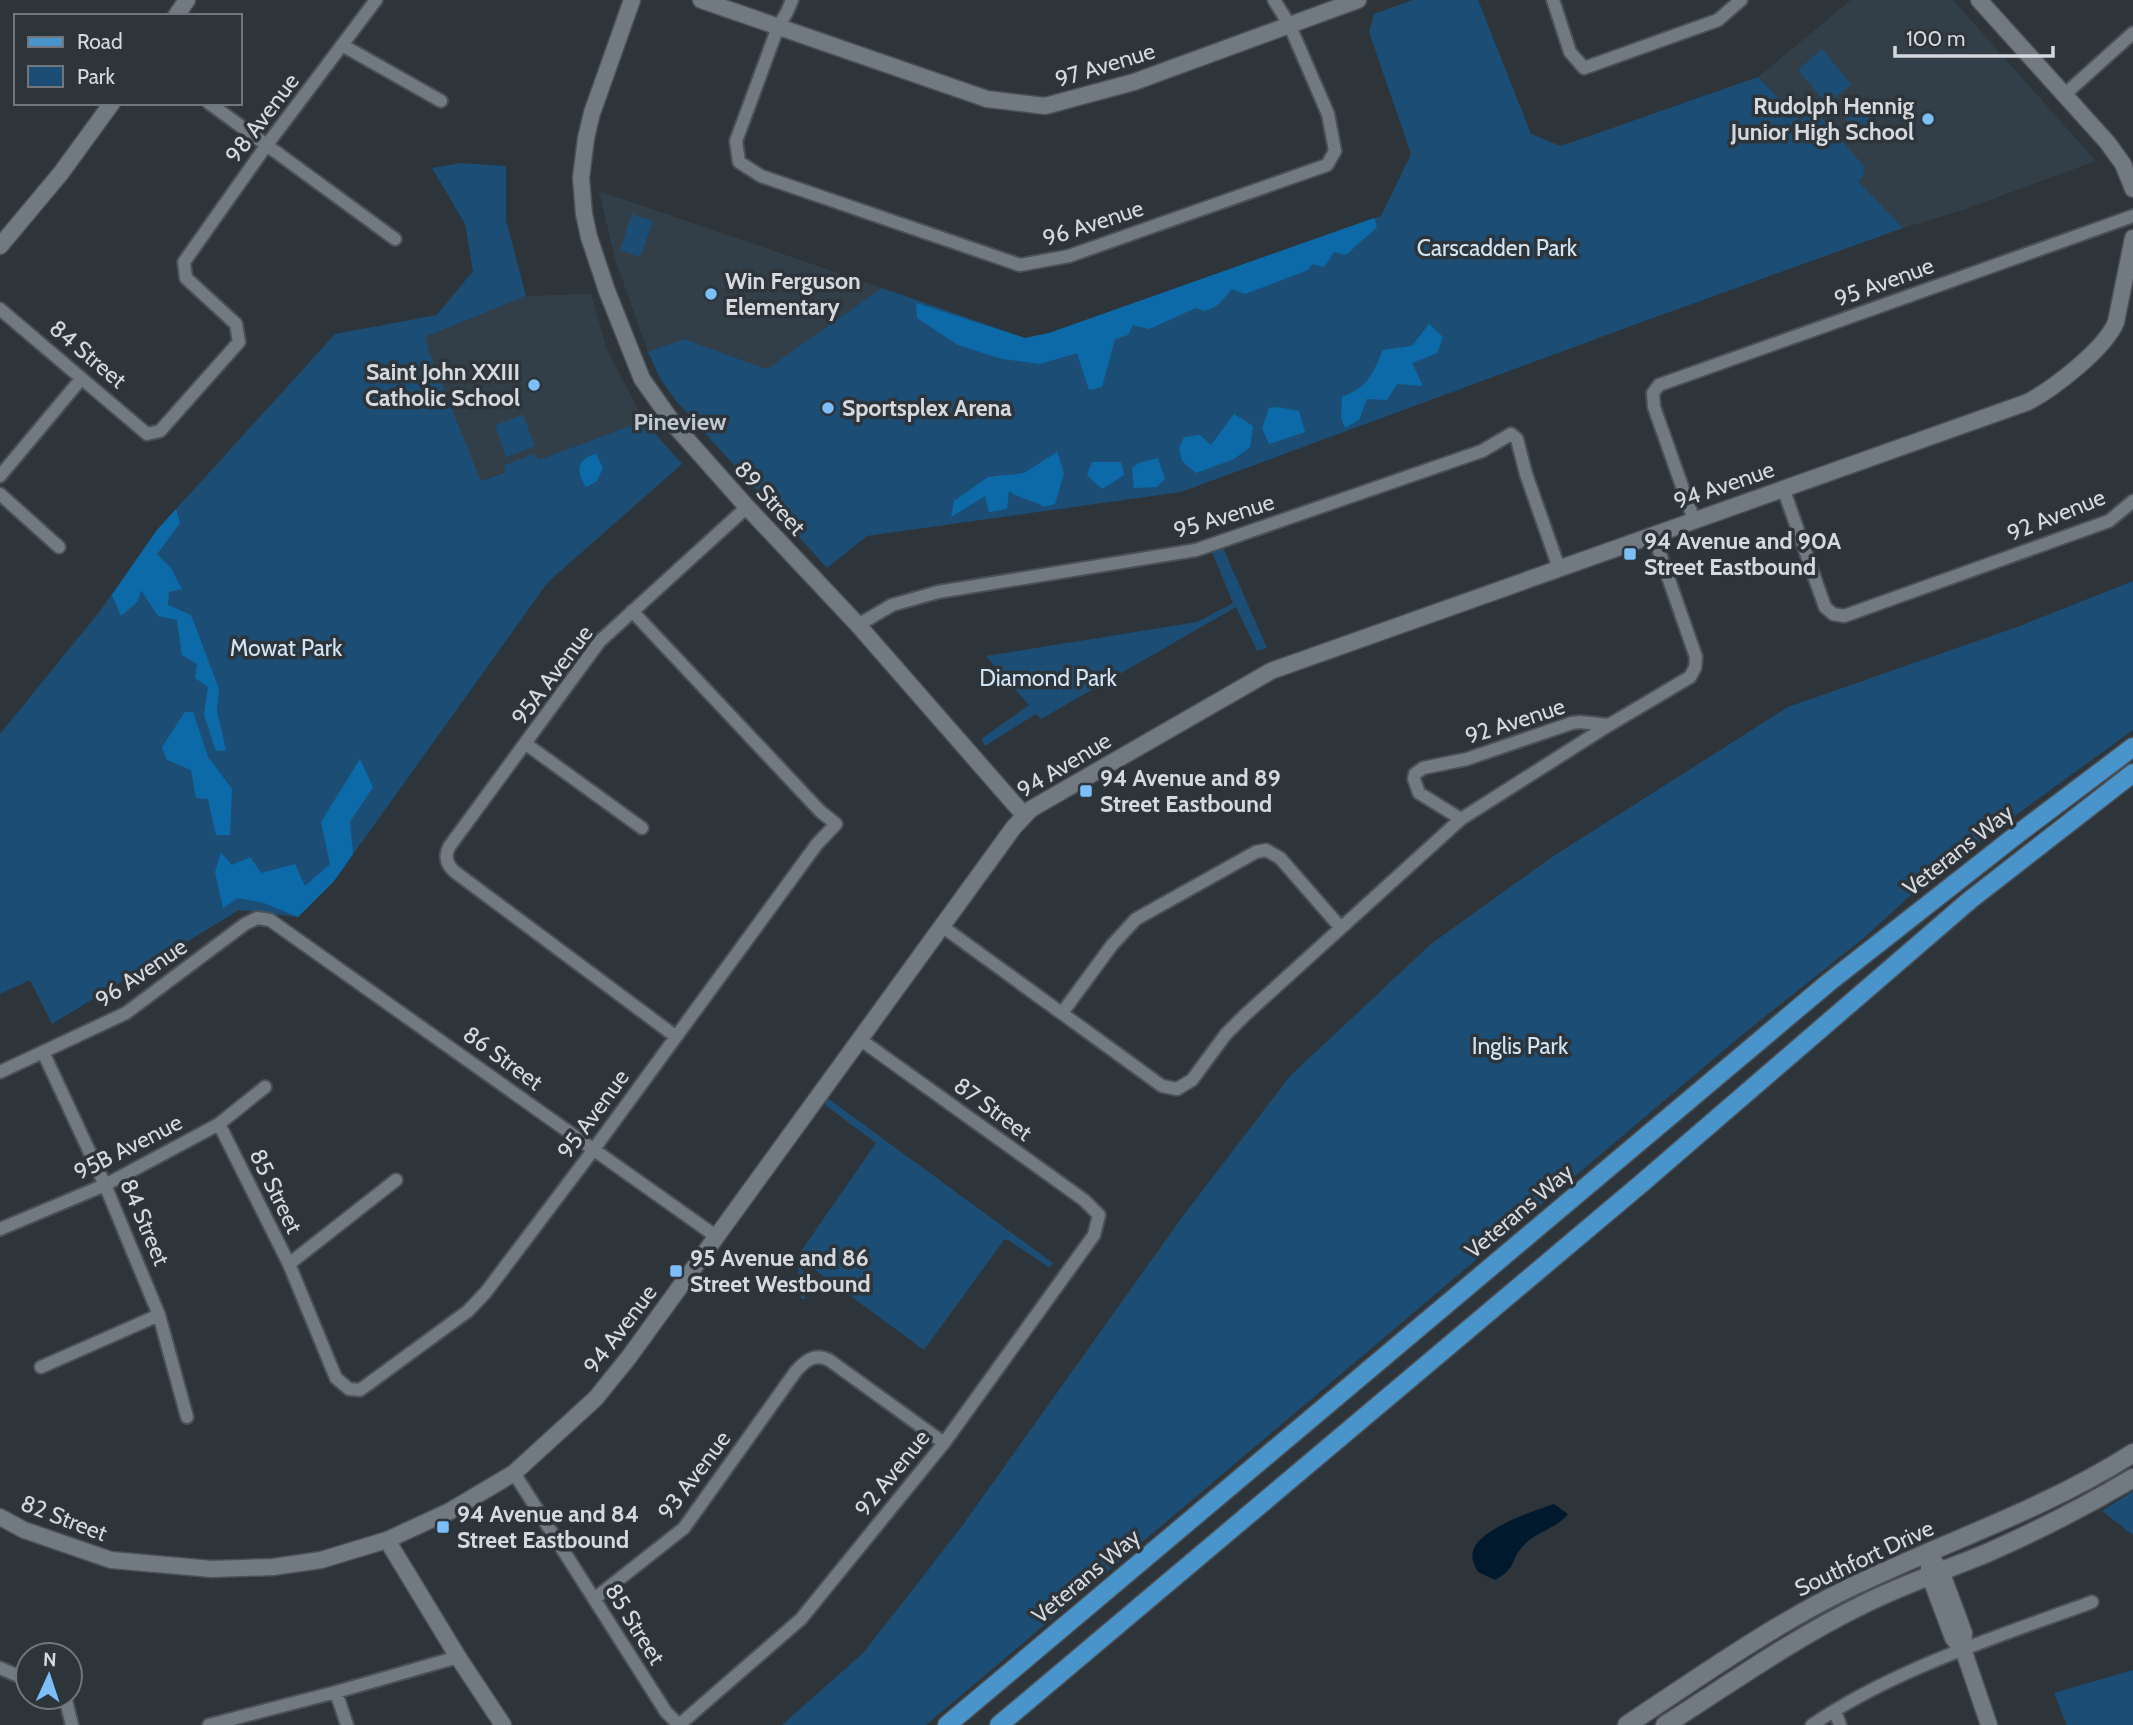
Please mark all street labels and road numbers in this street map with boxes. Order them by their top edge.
street label: 97 Avenue [1052,37,1158,93]
street label: 98 Avenue [219,67,305,168]
street label: 96 Avenue [1039,194,1147,252]
street label: 95 Avenue [1831,251,1938,313]
street label: 84 Street [44,314,132,394]
street label: 89 Street [729,455,812,541]
street label: 94 Avenue [1670,455,1778,515]
street label: 92 Avenue [2003,483,2109,547]
street label: 95 Avenue [1170,487,1278,545]
street label: 95A Avenue [505,619,599,730]
street label: 92 Avenue [1462,692,1569,750]
street label: 94 Avenue [1012,726,1116,804]
street label: Veterans Way [1897,798,2019,902]
street label: 96 Avenue [90,932,192,1014]
street label: 86 Street [458,1020,548,1096]
street label: 95 Avenue [551,1064,635,1164]
street label: 87 Street [948,1071,1038,1147]
street label: 95B Avenue [69,1108,187,1186]
street label: 85 Street [244,1144,309,1238]
street label: Veterans Way [1459,1157,1579,1264]
street label: 84 Street [114,1174,176,1270]
street label: 94 Avenue [577,1279,663,1379]
street label: 92 Avenue [849,1424,935,1522]
street label: 93 Avenue [652,1425,736,1525]
street label: 82 Street [17,1489,111,1547]
street label: Southfort Drive [1790,1514,1938,1602]
street label: Veterans Way [1026,1522,1146,1629]
street label: 85 Street [599,1578,671,1670]

